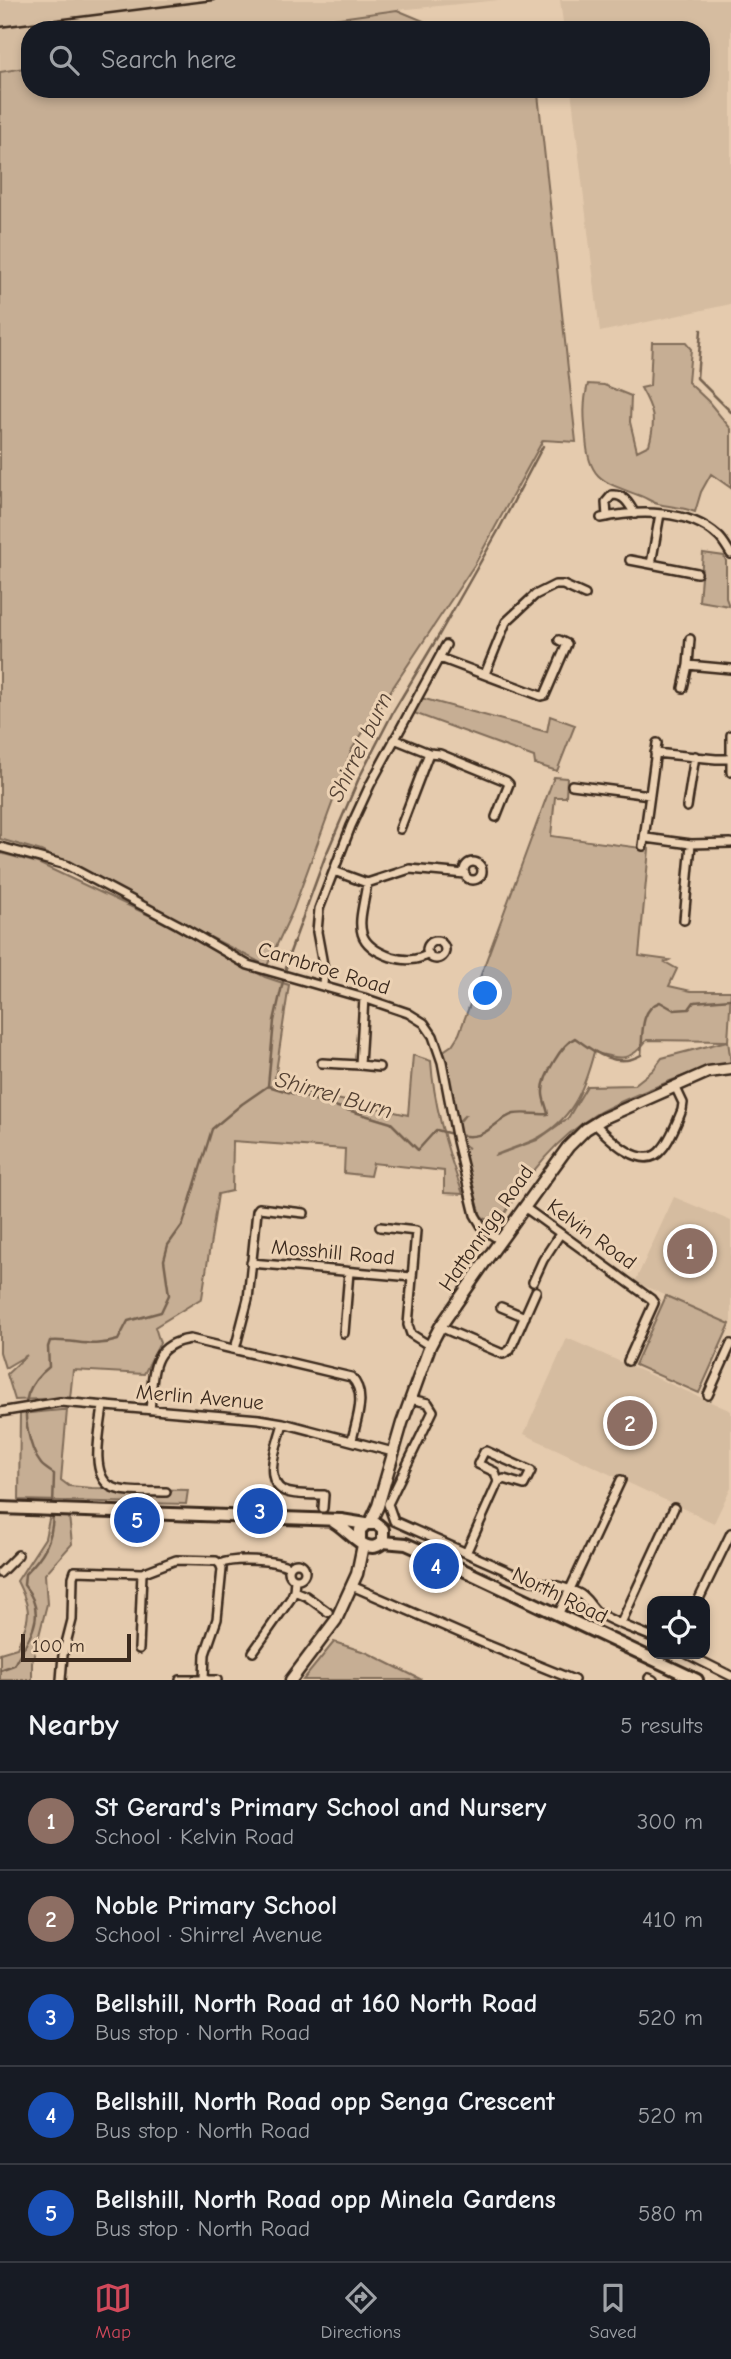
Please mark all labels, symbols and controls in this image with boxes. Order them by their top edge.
search box [21,21,710,98]
icon: search [45,41,83,79]
text: Search here [101,45,236,75]
water label: Shirrel burn [322,688,398,806]
street label: Carnbroe Road [255,937,393,999]
your location [468,976,502,1010]
water label: Shirrel Burn [272,1065,396,1125]
street label: Hattonrigg Road [434,1161,538,1295]
street label: Kelvin Road [543,1194,641,1274]
pin: 1 [667,1225,713,1277]
street label: Mosshill Road [270,1235,396,1269]
street label: Merlin Avenue [135,1379,265,1415]
pin: 2 [607,1397,653,1449]
pin: 3 [237,1485,283,1537]
pin: 5 [114,1494,160,1546]
pin: 4 [413,1540,459,1592]
street label: North Road [509,1562,611,1628]
map controls [647,1596,710,1659]
button: locate [647,1596,710,1659]
scale bar [21,1631,131,1663]
text: 100 m [32,1635,85,1657]
text: Nearby [28,1708,119,1743]
text: 5 results [620,1712,703,1739]
text: St Gerard's Primary School and Nursery [95,1793,546,1823]
text: 1 [46,1808,56,1835]
text: 300 m [637,1808,703,1835]
text: School · Kelvin Road [95,1823,294,1850]
text: Noble Primary School [95,1891,337,1921]
text: 2 [45,1906,57,1933]
text: 410 m [642,1906,703,1933]
text: School · Shirrel Avenue [95,1921,322,1948]
text: Bellshill, North Road at 160 North Road [95,1989,537,2019]
text: 3 [45,2004,57,2031]
text: 520 m [638,2004,703,2031]
text: Bus stop · North Road [95,2019,310,2046]
text: Bellshill, North Road opp Senga Crescent [95,2087,555,2117]
text: 4 [46,2102,56,2129]
text: 520 m [638,2102,703,2129]
text: Bus stop · North Road [95,2117,310,2144]
text: Bellshill, North Road opp Minela Gardens [95,2185,556,2215]
text: 5 [45,2200,57,2227]
text: 580 m [638,2200,703,2227]
text: Bus stop · North Road [95,2215,310,2242]
tab: Map [94,2279,132,2343]
tab: Directions [321,2279,401,2343]
tab: Saved [589,2279,637,2343]

